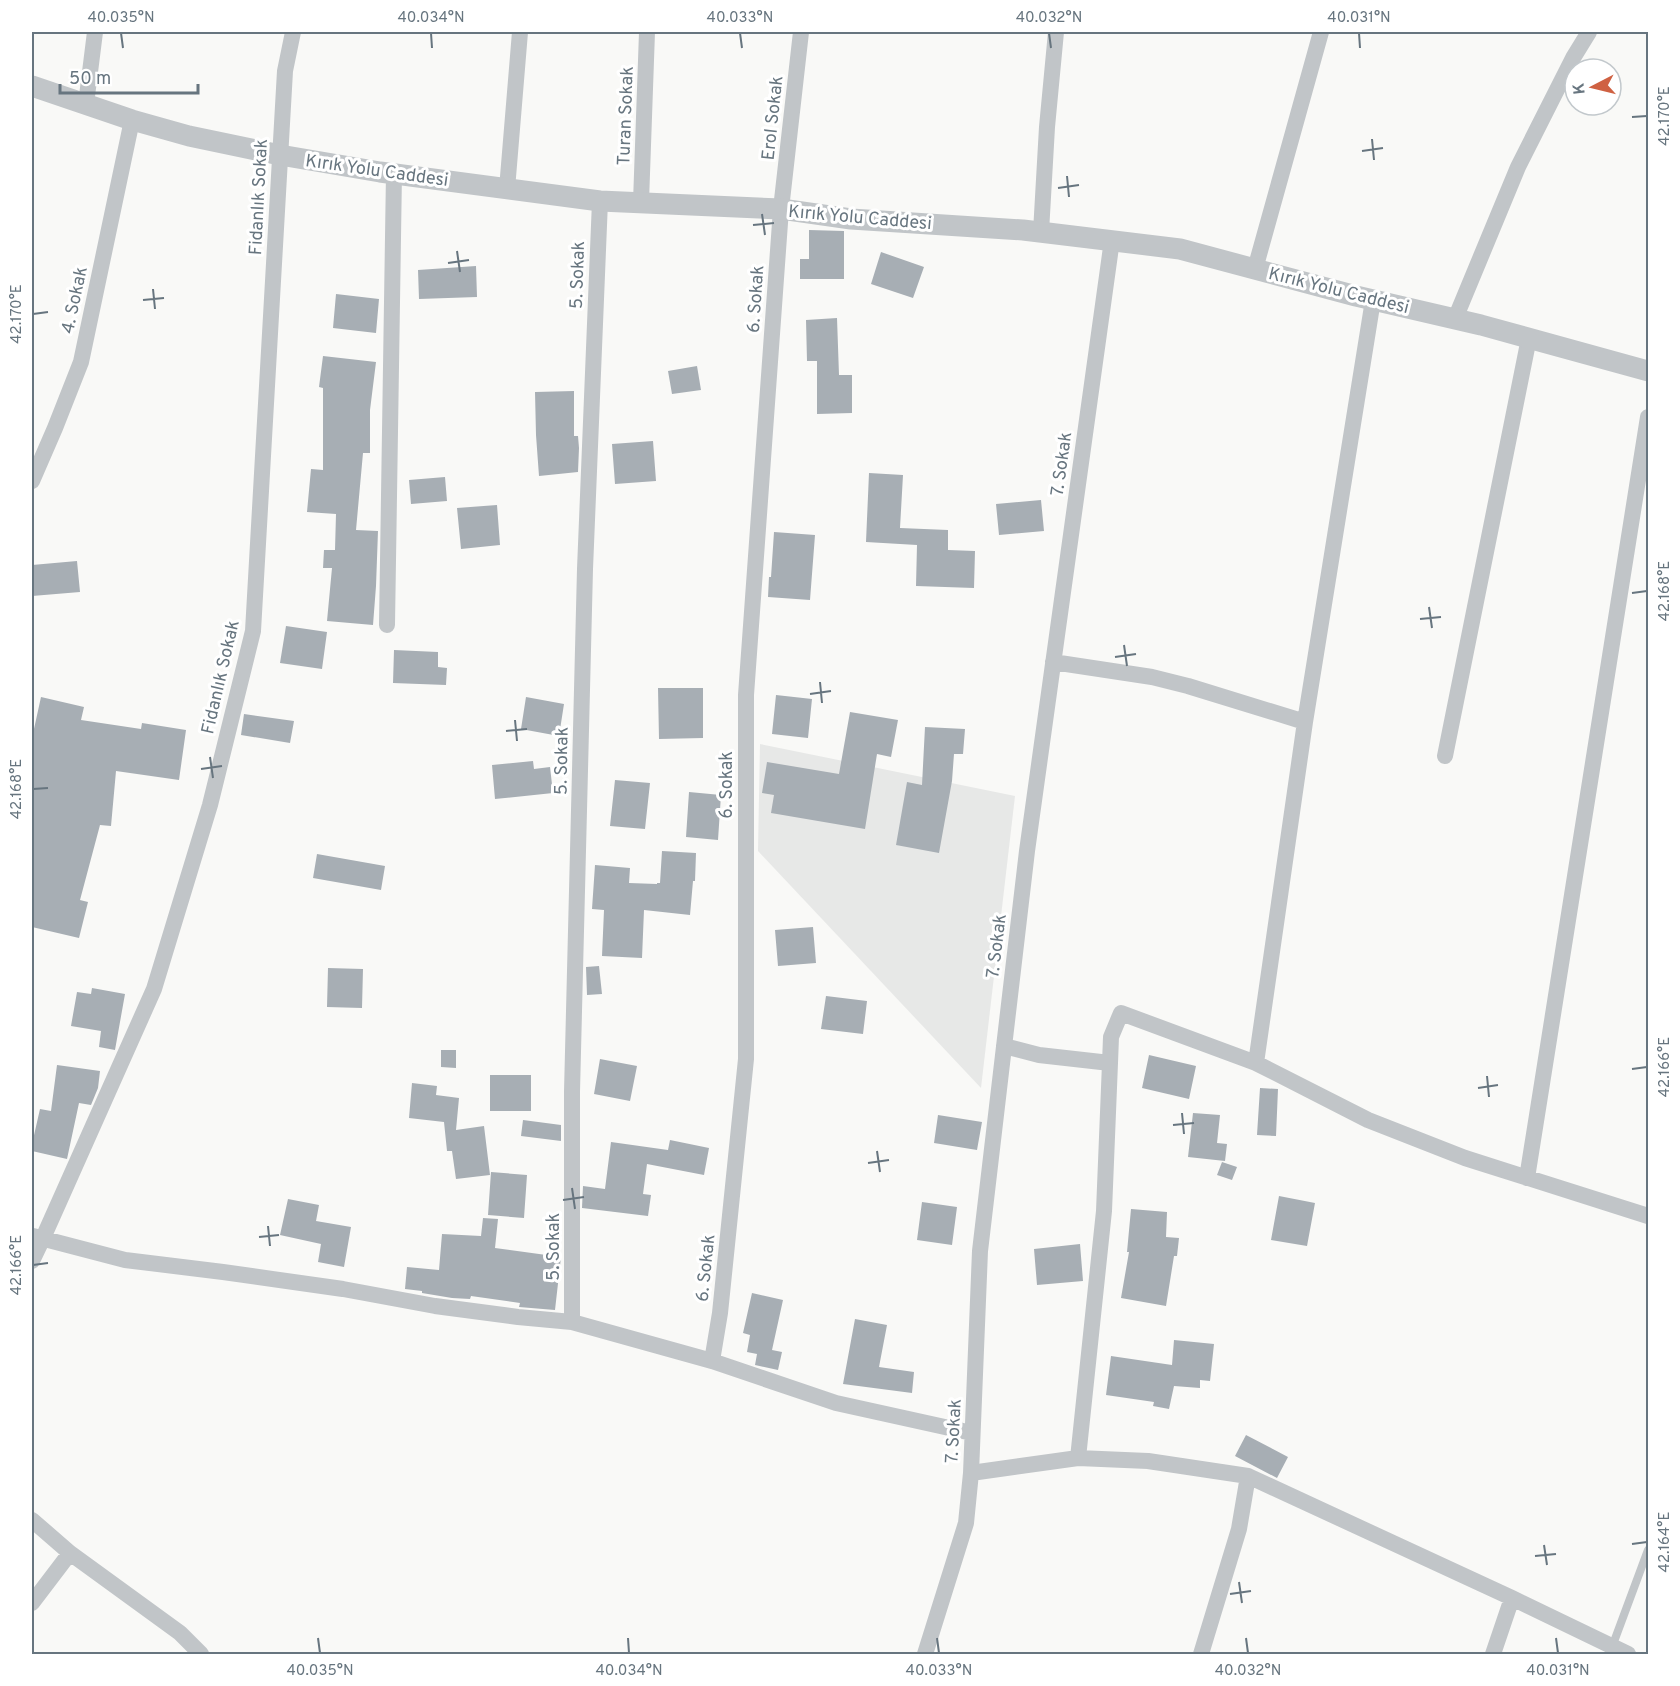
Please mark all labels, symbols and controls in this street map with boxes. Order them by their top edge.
text: 40.035°N [87,9,155,28]
text: 40.034°N [397,9,465,28]
text: 40.033°N [707,9,773,28]
text: 40.032°N [1016,9,1082,28]
text: 40.031°N [1327,9,1391,28]
scale bar [60,57,198,95]
north arrow [1563,57,1623,117]
street label: Turan Sokak [613,66,640,166]
text: 50 m [69,68,111,91]
street label: Erol Sokak [758,75,789,162]
text: K [1569,82,1591,95]
text: 42.170°E [1656,86,1675,146]
street label: Fidanlık Sokak [245,138,274,256]
street label: Kırık Yolu Caddesi [304,150,450,193]
street label: Kırık Yolu Caddesi [787,201,933,236]
street label: 5. Sokak [566,241,591,309]
street label: Kırık Yolu Caddesi [1266,263,1411,320]
street label: 4. Sokak [57,265,94,336]
street label: 6. Sokak [743,265,770,334]
text: 42.170°E [8,284,27,344]
street label: 7. Sokak [1047,431,1078,498]
text: 42.168°E [1656,561,1675,621]
street label: Fidanlık Sokak [197,618,246,737]
street label: 5. Sokak [550,727,575,795]
street label: 6. Sokak [716,751,739,819]
text: 42.168°E [8,759,27,819]
street label: 7. Sokak [982,913,1013,980]
text: 42.166°E [1656,1037,1675,1097]
street label: 5. Sokak [543,1213,566,1281]
street label: 6. Sokak [692,1233,721,1303]
text: 42.166°E [8,1235,27,1295]
street label: 7. Sokak [941,1398,968,1464]
text: 42.164°E [1656,1512,1675,1572]
text: 40.035°N [286,1662,354,1681]
text: 40.034°N [595,1662,663,1681]
text: 40.033°N [906,1662,972,1681]
text: 40.032°N [1215,1662,1281,1681]
text: 40.031°N [1526,1662,1590,1681]

